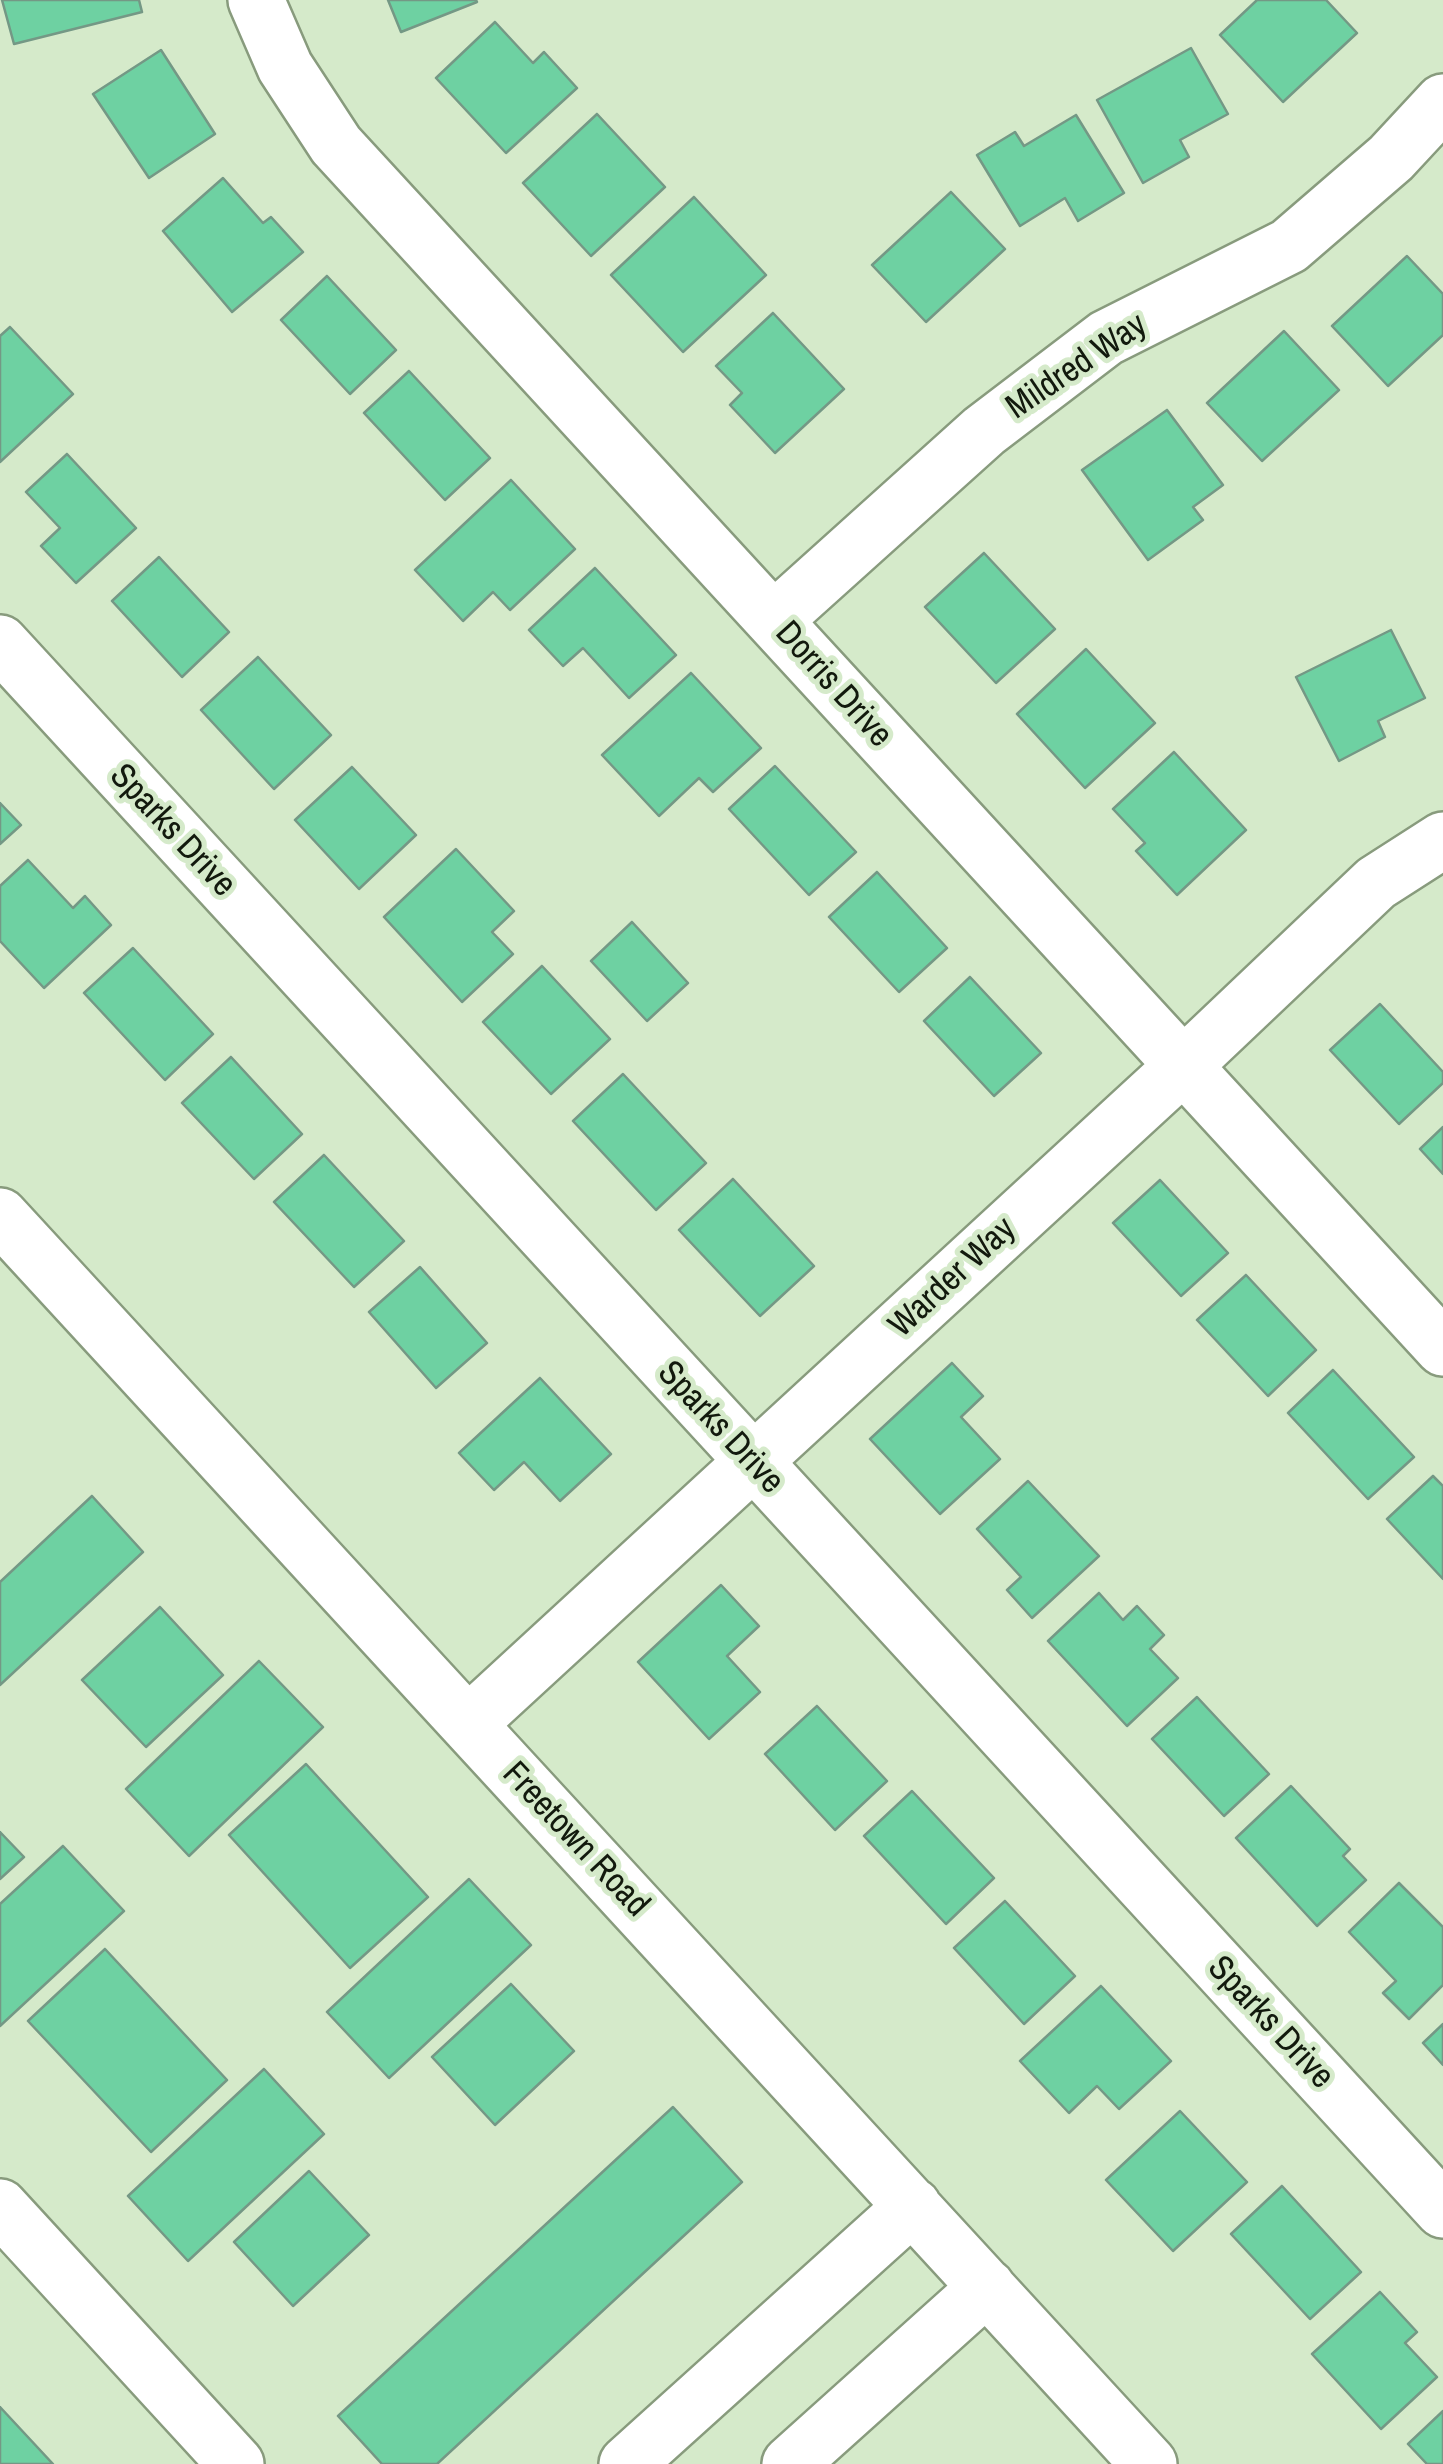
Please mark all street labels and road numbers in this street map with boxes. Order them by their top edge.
street label: Mildred Way [999,305,1155,429]
street label: Dorris Drive [766,613,900,757]
street label: Sparks Drive [100,756,244,906]
street label: Warder Way [881,1209,1025,1347]
street label: Sparks Drive [648,1353,792,1503]
street label: Freetown Road [493,1754,657,1926]
street label: Sparks Drive [1198,1948,1342,2098]

